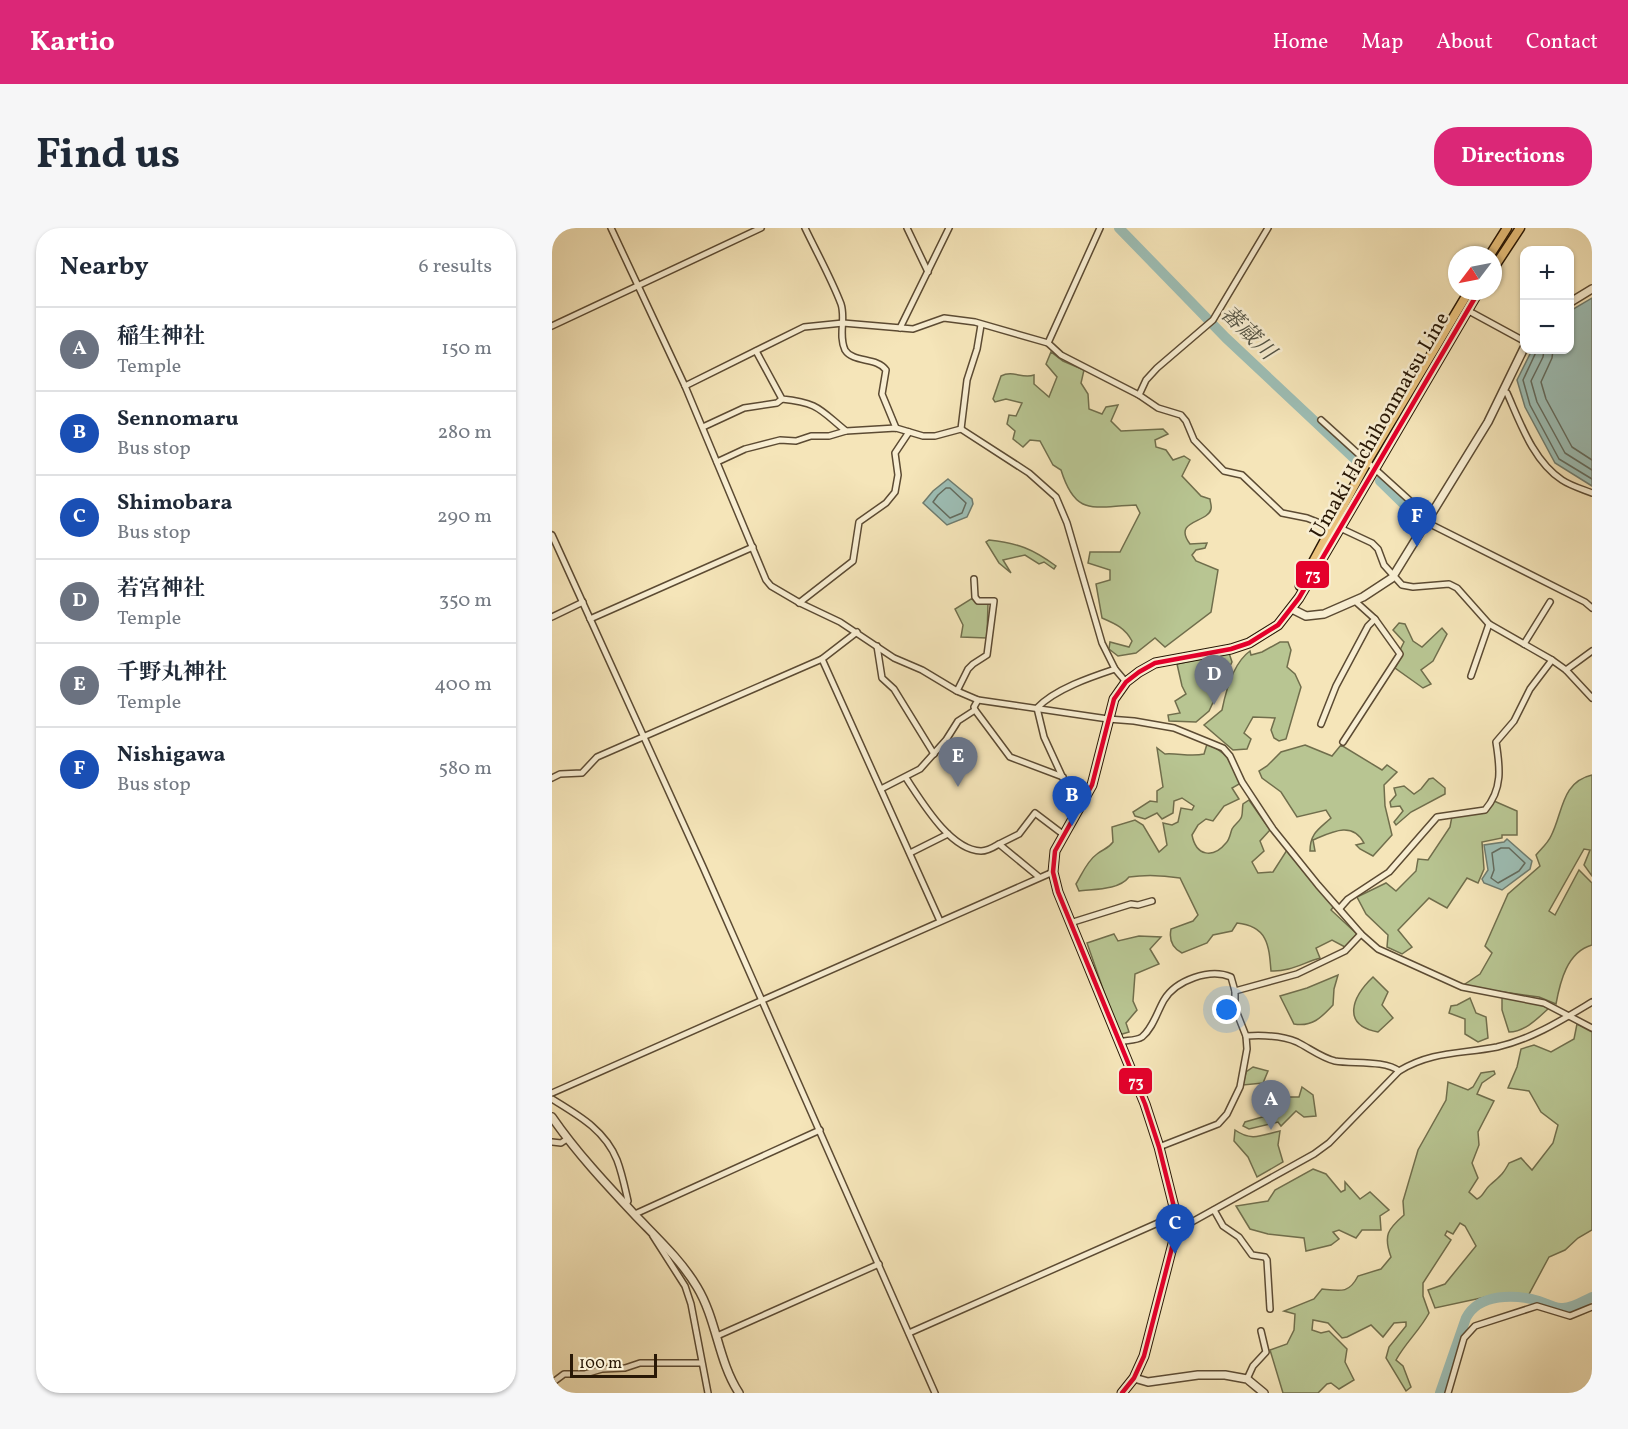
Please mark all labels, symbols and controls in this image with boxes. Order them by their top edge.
text: Kartio [30,23,115,62]
text: Home [1273,28,1328,57]
text: Map [1361,28,1403,57]
text: About [1436,28,1493,57]
text: Contact [1526,28,1598,57]
text: Find us [36,127,180,186]
button: Directions [1434,127,1592,186]
north arrow [1448,246,1502,300]
map controls [1520,246,1574,354]
button: + [1520,246,1574,300]
text: Nearby [60,249,149,285]
text: 6 results [419,253,492,281]
water label: 蕃蔵川 [1213,300,1283,369]
button: − [1520,300,1574,354]
street label: Umaki Hachihonmatsu Line [1303,307,1457,544]
text: 稲生神社 [117,322,205,353]
text: A [72,335,87,363]
text: 150 m [441,335,492,363]
text: Temple [117,353,181,381]
text: Sennomaru [117,404,239,435]
text: B [73,419,86,447]
text: 280 m [437,419,492,447]
text: Bus stop [117,435,191,463]
text: Shimobara [117,488,232,519]
pin: F [1398,498,1436,547]
text: C [73,503,86,531]
text: 290 m [437,503,492,531]
text: Bus stop [117,519,191,547]
line badge: 73 [1295,560,1330,589]
text: 73 [1305,565,1321,587]
text: 若宮神社 [117,574,205,605]
text: D [72,587,87,615]
text: 350 m [439,587,492,615]
text: Temple [117,605,181,633]
pin: D [1194,656,1234,705]
text: 千野丸神社 [117,658,227,689]
text: E [73,671,86,699]
text: 400 m [434,671,492,699]
text: Temple [117,689,181,717]
pin: E [938,738,978,787]
text: Nishigawa [117,740,226,771]
text: F [74,755,85,783]
text: 580 m [439,755,492,783]
text: Bus stop [117,771,191,799]
pin: B [1052,776,1092,826]
your location [1212,995,1241,1024]
line badge: 73 [1118,1067,1153,1095]
text: 73 [1128,1072,1144,1094]
pin: A [1252,1080,1290,1130]
pin: C [1156,1204,1194,1254]
scale bar [570,1351,657,1378]
text: 100 m [579,1353,622,1375]

